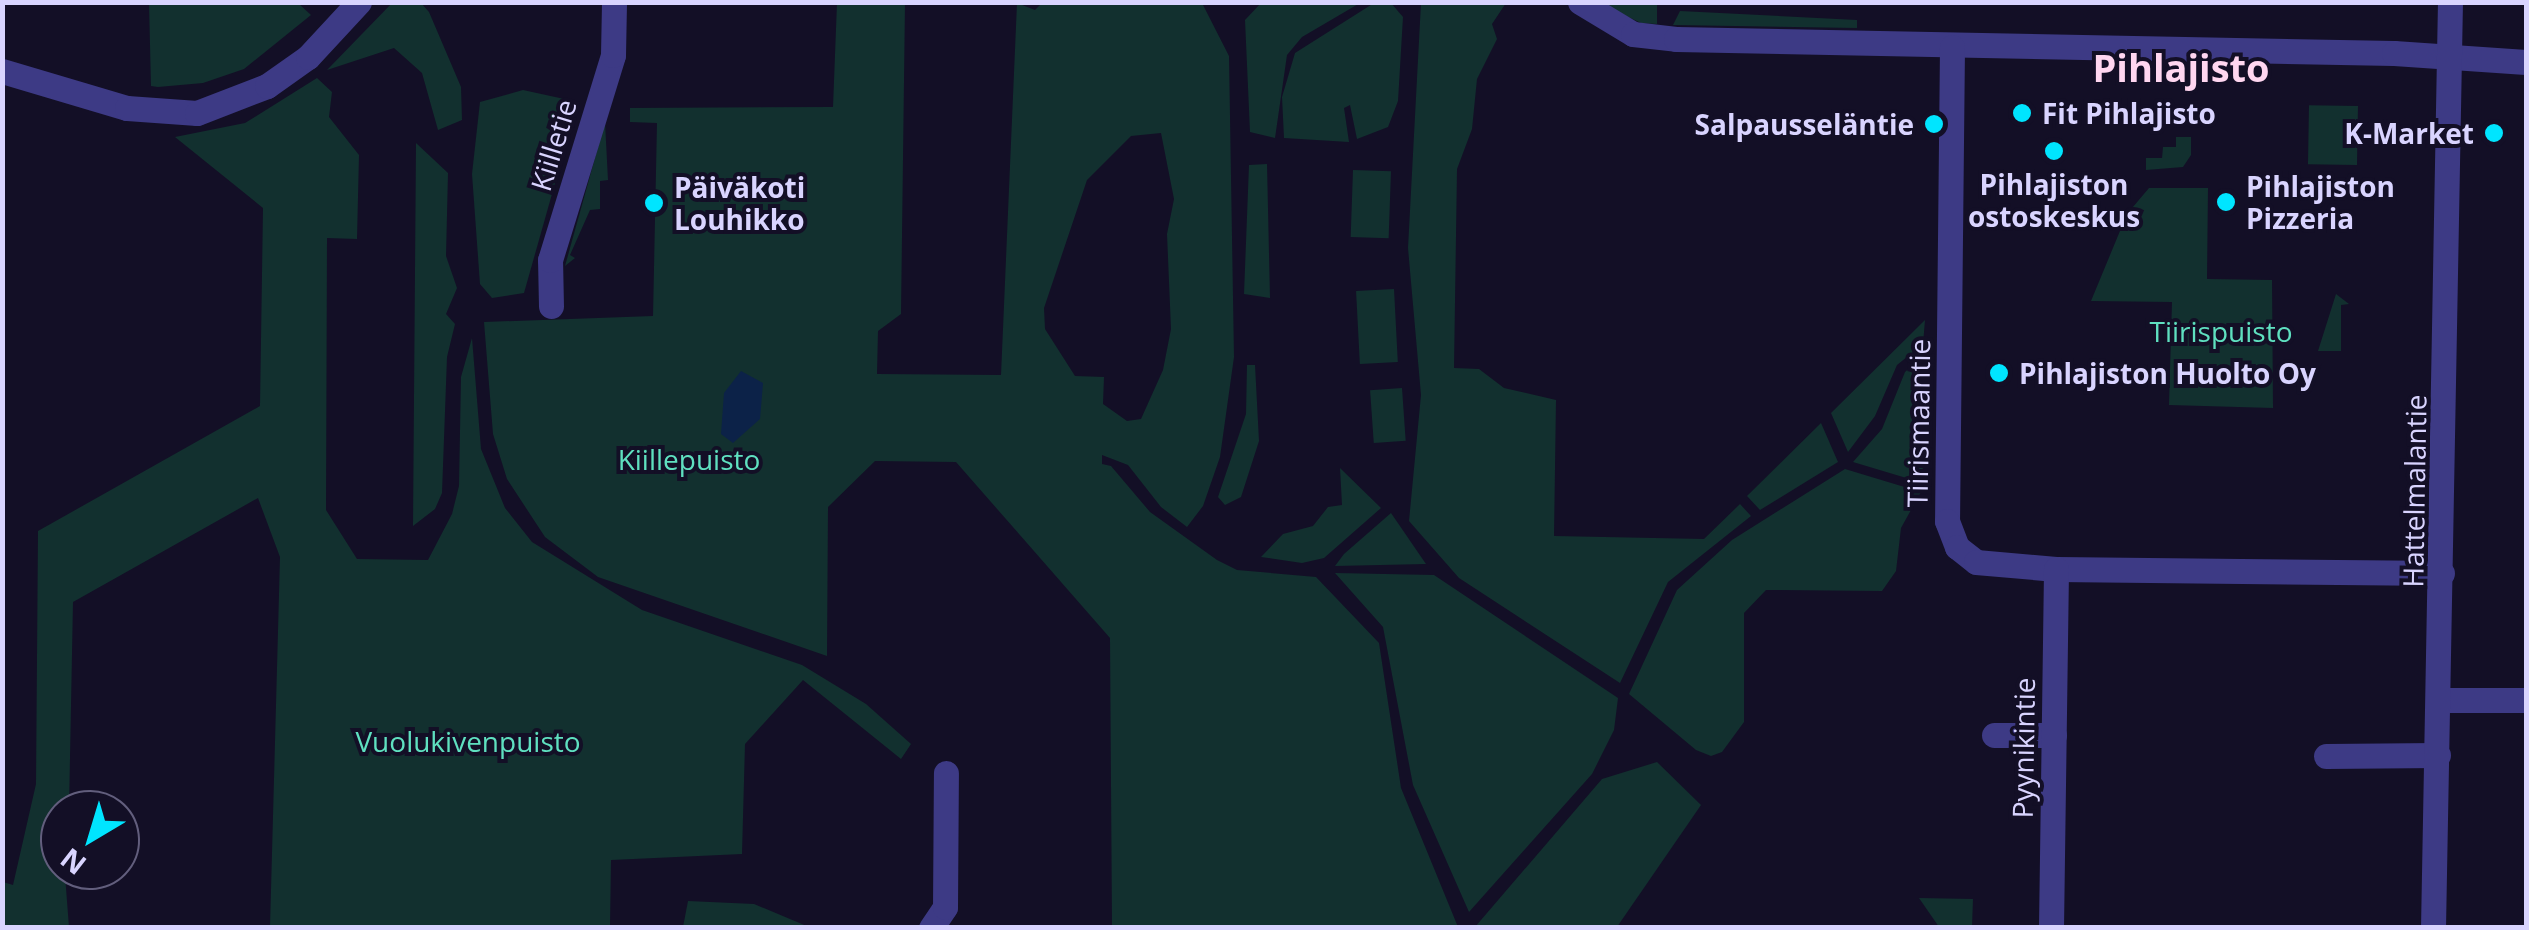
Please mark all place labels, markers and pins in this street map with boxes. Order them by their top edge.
place label: Fit Pihlajisto [2042,96,2216,130]
marker: Fit Pihlajisto [2011,102,2033,124]
place label: Salpausseläntie [1695,107,1914,141]
marker: Salpausseläntie [1923,113,1945,135]
place label: K-Market [2344,116,2474,150]
marker: K-Market [2483,122,2505,144]
marker: Pihlajiston ostoskeskus [2043,140,2065,162]
place label: Pihlajiston ostoskeskus [1968,167,2140,233]
place label: Pihlajiston Pizzeria [2246,169,2395,235]
place label: Päiväkoti Louhikko [674,170,805,236]
marker: Pihlajiston Pizzeria [2215,191,2237,213]
marker: Päiväkoti Louhikko [643,192,665,214]
place label: Pihlajiston Huolto Oy [2019,356,2316,390]
marker: Pihlajiston Huolto Oy [1988,362,2010,384]

